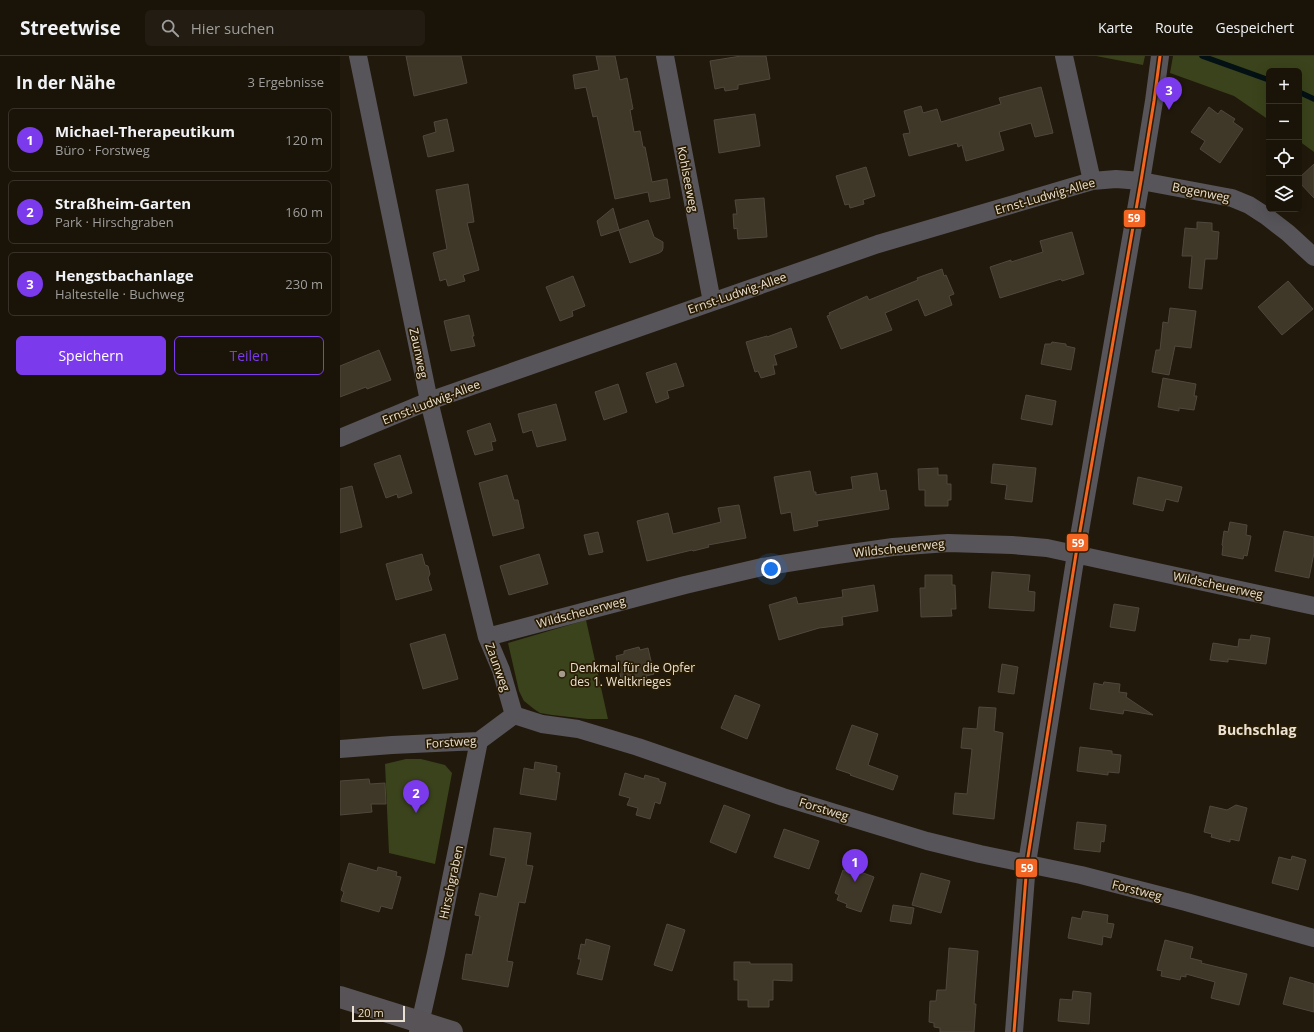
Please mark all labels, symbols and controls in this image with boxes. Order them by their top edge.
search box [145,10,425,46]
text: Streetwise [20,15,121,41]
icon: search [159,17,181,39]
text: Hier suchen [191,18,274,38]
text: Karte [1098,18,1133,37]
text: Route [1155,18,1193,37]
text: Gespeichert [1215,18,1294,37]
map controls [1266,68,1302,212]
button: + [1266,68,1302,104]
text: In der Nähe [16,71,115,94]
text: 3 Ergebnisse [247,73,324,91]
pin: 3 [1156,77,1182,110]
button: − [1266,104,1302,140]
text: Michael-Therapeutikum [55,121,235,141]
text: 1 [26,131,34,149]
text: 120 m [285,131,323,149]
button: locate [1266,140,1302,176]
text: Büro · Forstweg [55,141,150,159]
street label: Kohlseeweg [673,145,703,214]
street label: Ernst-Ludwig-Allee [993,173,1097,218]
button: layers [1266,176,1302,212]
street label: Bogenweg [1171,178,1232,206]
text: Straßheim-Garten [55,193,191,213]
text: 2 [26,203,34,221]
text: 160 m [285,203,323,221]
line badge: 59 [1123,209,1146,228]
text: 59 [1128,210,1140,225]
text: Park · Hirschgraben [55,213,174,231]
text: Hengstbachanlage [55,265,194,285]
street label: Ernst-Ludwig-Allee [685,268,789,318]
text: 3 [26,275,34,293]
text: 230 m [285,275,323,293]
text: Haltestelle · Buchweg [55,285,184,303]
street label: Zaunweg [405,326,433,380]
button: Speichern [16,336,166,375]
button: Teilen [174,336,324,375]
street label: Ernst-Ludwig-Allee [380,375,483,428]
line badge: 59 [1066,533,1089,552]
street label: Wildscheuerweg [853,535,946,561]
text: 59 [1072,535,1084,550]
your location [761,559,781,579]
street label: Wildscheuerweg [1171,567,1265,603]
street label: Wildscheuerweg [535,592,628,632]
street label: Zaunweg [481,640,515,694]
place label: Denkmal für die Opfer des 1. Weltkrieges [570,659,695,690]
marker: Denkmal für die Opfer des 1. Weltkrieges [557,669,567,679]
district label: Buchschlag [1217,720,1297,739]
street label: Forstweg [425,732,477,752]
pin: 2 [403,780,429,813]
street label: Forstweg [797,793,851,825]
street label: Hirschgraben [435,843,467,921]
pin: 1 [842,849,868,882]
line badge: 59 [1015,858,1038,878]
text: 59 [1021,860,1033,875]
street label: Forstweg [1110,876,1164,905]
scale bar [352,1004,405,1023]
text: 20 m [358,1005,384,1020]

